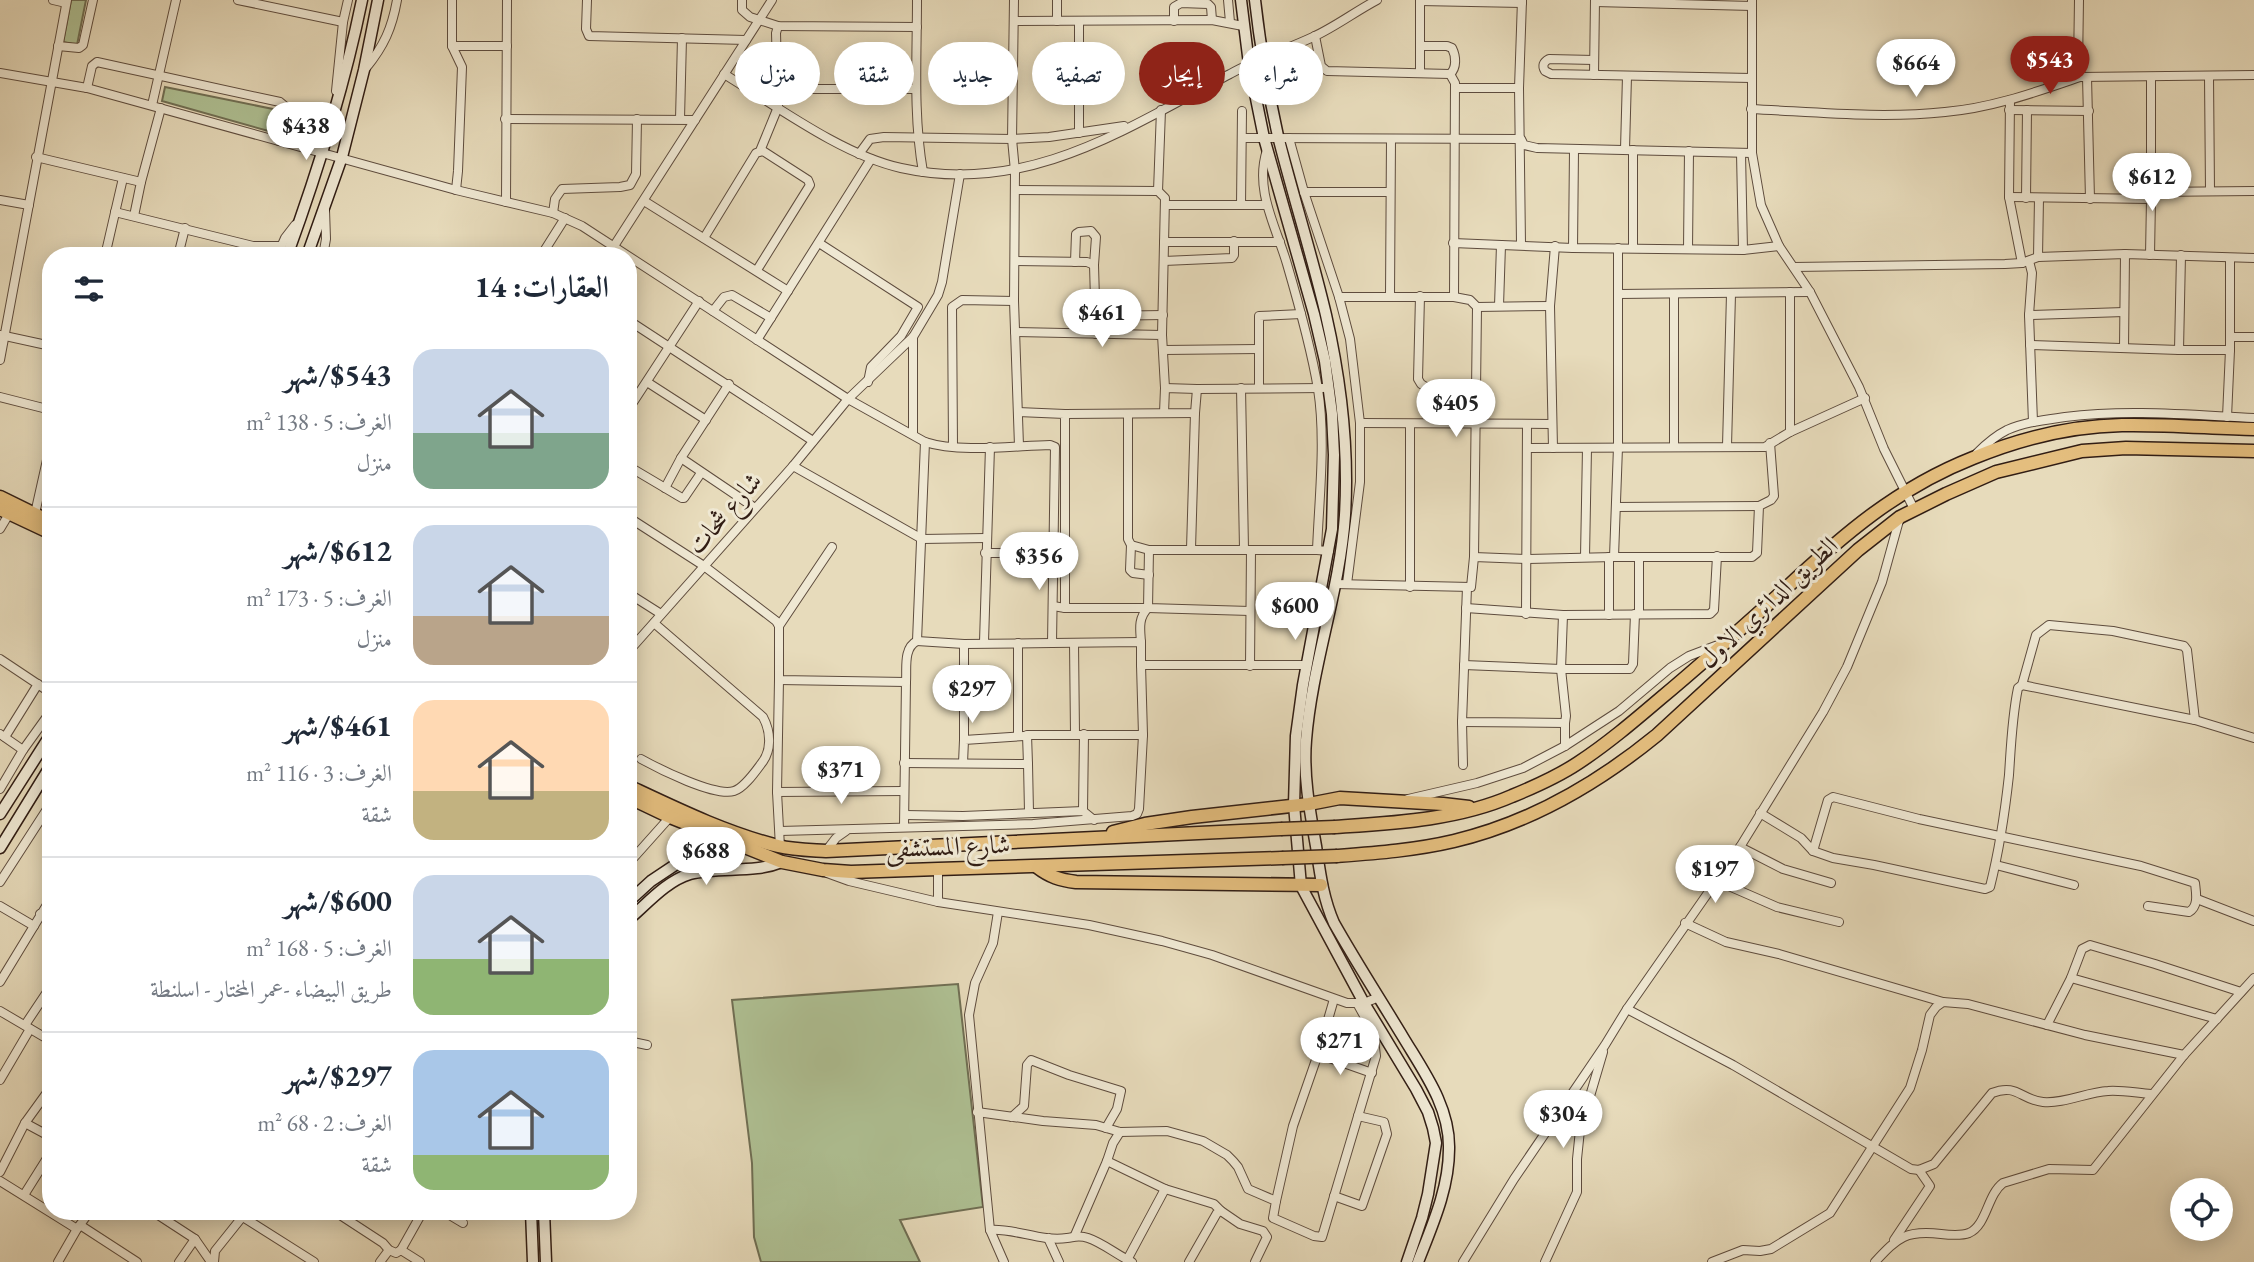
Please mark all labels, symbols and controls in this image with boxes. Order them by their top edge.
pin: $543 [2009,36,2091,96]
pin: $664 [1875,40,1957,99]
chip: منزل [735,42,820,105]
chip: شقة [834,42,914,105]
chip: جديد [928,42,1018,105]
chip: تصفية [1032,42,1125,105]
chip: إيجار [1139,42,1225,105]
chip: شراء [1239,42,1323,105]
text: $543 [2026,44,2074,74]
text: $664 [1892,47,1940,77]
pin: $438 [265,102,347,162]
text: $438 [282,110,330,140]
pin: $612 [2111,154,2193,213]
text: $612 [2128,161,2176,191]
text: العقارات: 14 [474,267,609,306]
icon: filters [70,270,108,308]
pin: $461 [1061,290,1143,349]
text: $461 [1078,297,1126,327]
text: $543/شهر [284,355,392,394]
icon: home [469,377,553,461]
pin: $405 [1415,380,1497,439]
text: $405 [1432,387,1480,417]
text: الغرف: 5 · 138 m² [246,407,392,437]
text: منزل [357,448,392,478]
street label: شارع شحات [679,465,773,565]
street label: الطريق الدائري الاول [1691,529,1848,678]
text: $612/شهر [284,531,392,570]
pin: $356 [998,532,1080,592]
text: $356 [1015,540,1063,570]
icon: home [469,553,553,637]
pin: $600 [1254,582,1336,642]
text: الغرف: 5 · 173 m² [246,583,392,613]
text: $600 [1271,590,1319,620]
text: منزل [357,624,392,654]
pin: $297 [931,666,1013,725]
text: $297 [948,673,996,703]
text: $461/شهر [284,706,392,745]
icon: home [469,728,553,812]
pin: $371 [800,746,882,806]
text: $371 [817,754,865,784]
text: الغرف: 3 · 116 m² [246,758,392,788]
text: شقة [362,799,392,829]
street label: شارع المستشفى [885,827,1011,870]
pin: $688 [665,828,747,887]
text: $688 [682,835,730,865]
pin: $197 [1674,846,1756,905]
text: $197 [1691,853,1739,883]
text: $600/شهر [284,881,392,920]
icon: home [469,903,553,987]
text: الغرف: 5 · 168 m² [246,933,392,963]
text: طريق البيضاء -عمر المختار - اسلنطة [150,974,392,1004]
pin: $271 [1299,1018,1381,1077]
text: $271 [1316,1025,1364,1055]
text: $297/شهر [284,1056,392,1095]
icon: home [469,1078,553,1162]
pin: $304 [1522,1090,1604,1150]
text: $304 [1539,1098,1587,1128]
text: الغرف: 2 · 68 m² [257,1108,392,1138]
text: شقة [362,1149,392,1179]
map controls [2170,1178,2233,1241]
button: locate [2170,1178,2233,1241]

